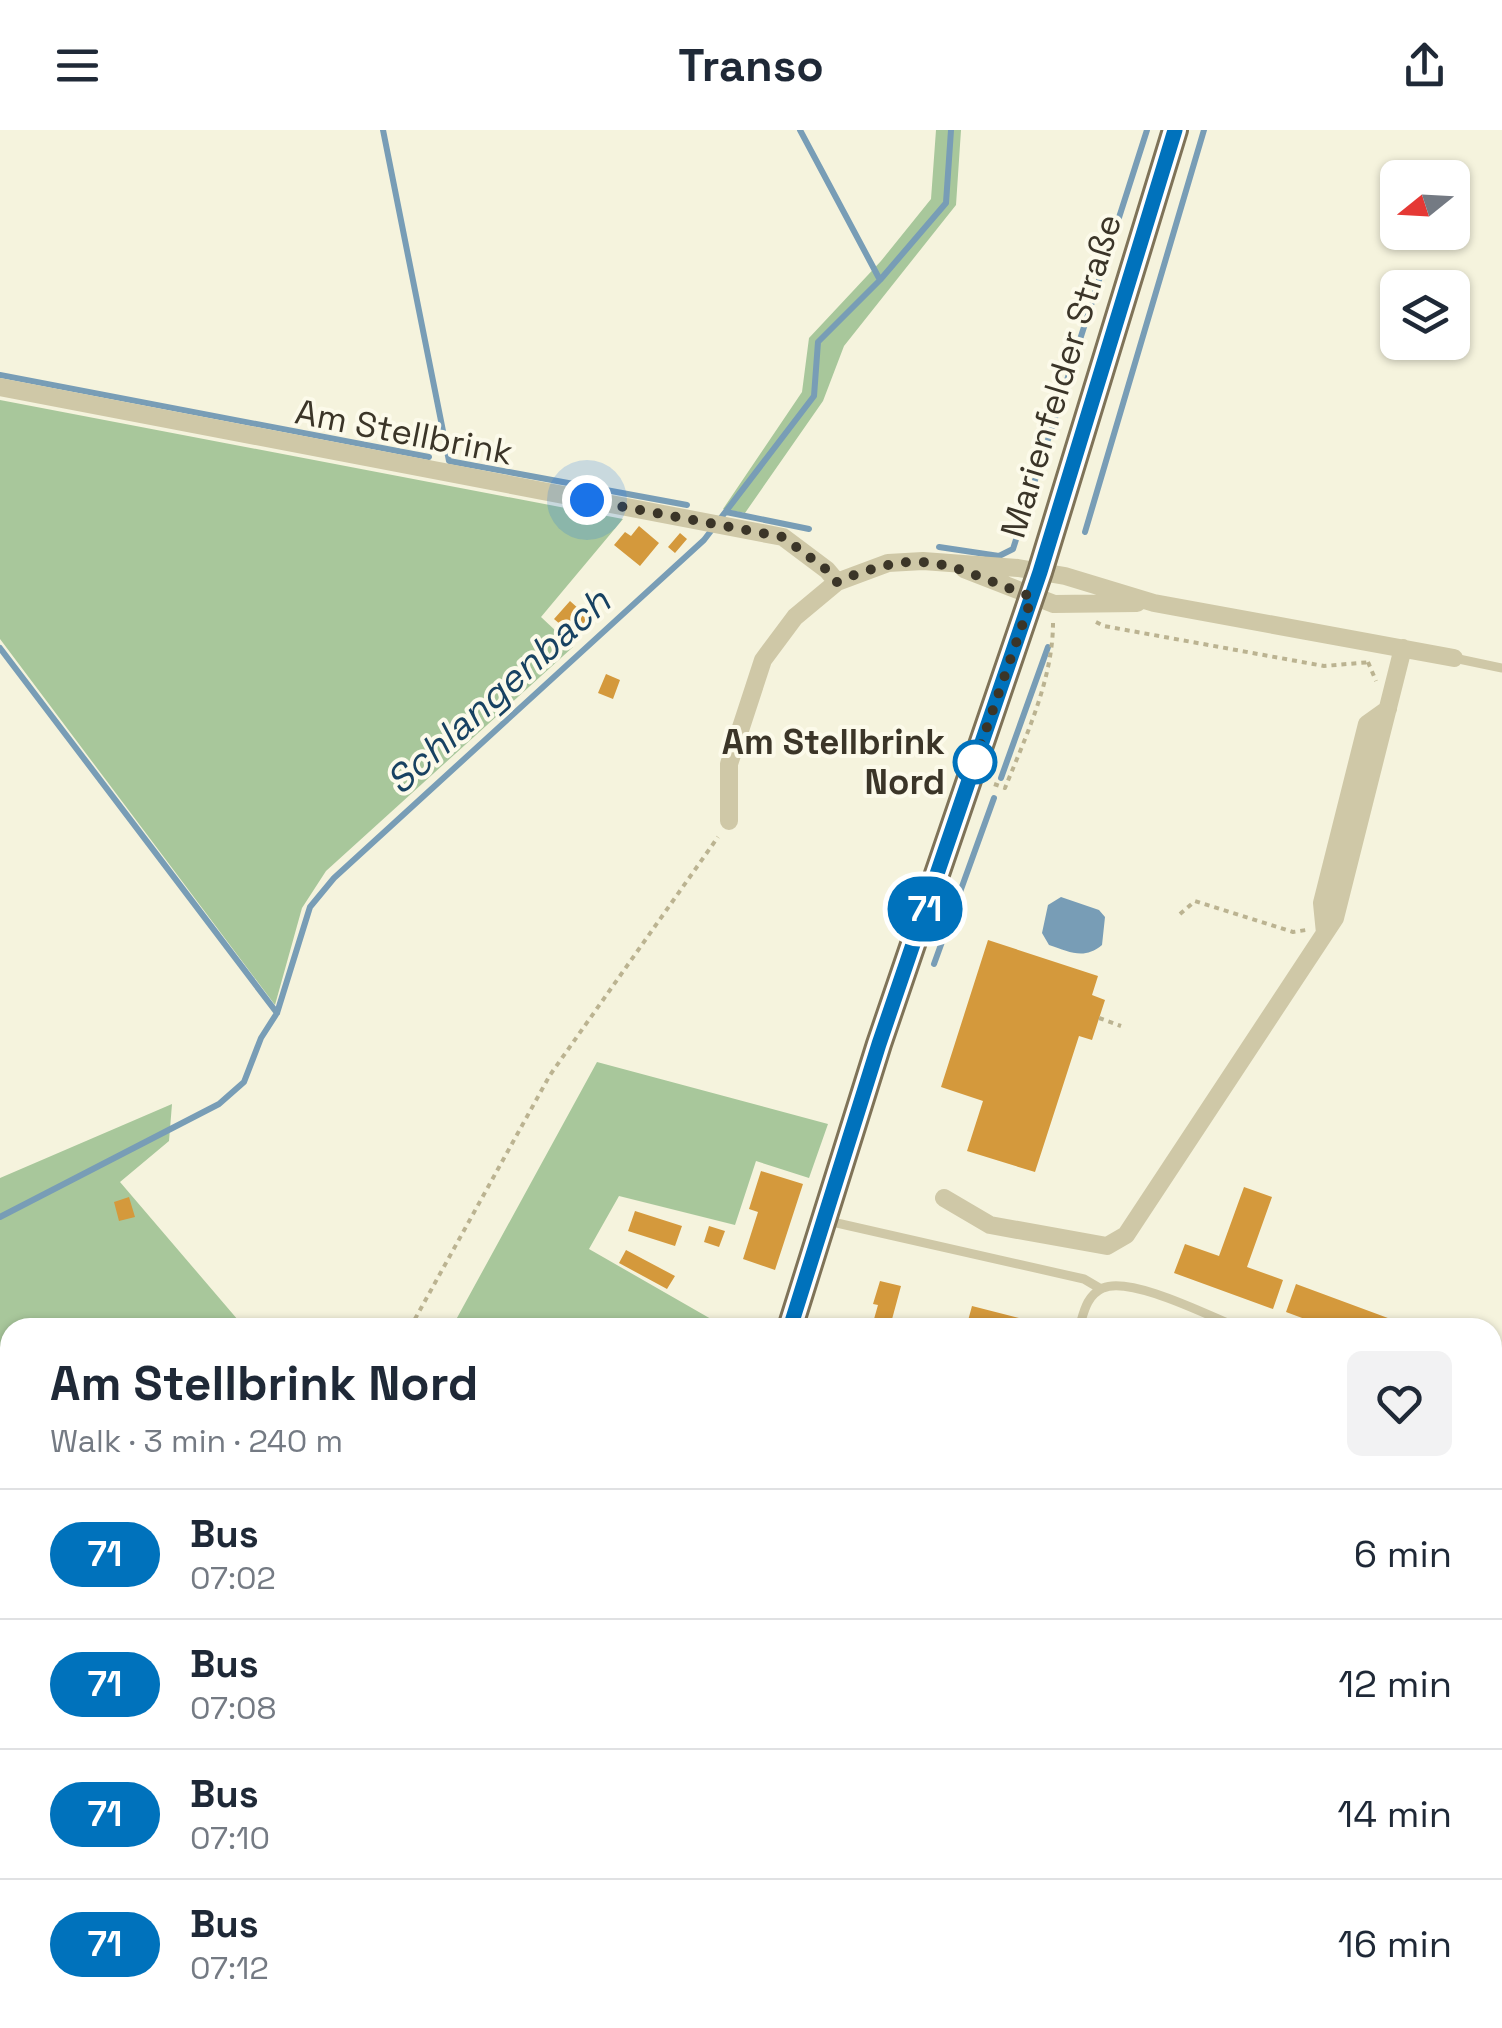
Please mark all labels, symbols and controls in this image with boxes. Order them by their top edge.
text: Transo [678,37,824,94]
icon: menu [50,38,105,93]
icon: share [1397,38,1452,93]
north arrow [1380,160,1470,250]
map controls [1380,160,1470,360]
street label: Marienfelder Straße [991,209,1131,543]
button: layers [1380,270,1470,360]
street label: Am Stellbrink [292,389,517,475]
your location [562,475,612,525]
water label: Schlangenbach [376,577,621,804]
place label: Am Stellbrink Nord [722,720,945,804]
marker: Am Stellbrink Nord [954,741,996,783]
line badge: 71 [880,876,970,942]
text: 71 [908,887,942,931]
button: heart [1347,1351,1452,1456]
text: Am Stellbrink Nord [50,1353,479,1414]
text: Walk · 3 min · 240 m [50,1421,343,1461]
text: Bus [190,1510,259,1558]
text: 6 min [1354,1530,1452,1578]
text: 71 [88,1532,122,1576]
text: 07:02 [190,1558,276,1598]
text: Bus [190,1640,259,1688]
text: 12 min [1338,1660,1452,1708]
text: 71 [88,1662,122,1706]
text: 07:08 [190,1688,277,1728]
text: Bus [190,1770,259,1818]
text: 14 min [1337,1790,1452,1838]
text: 71 [88,1792,122,1836]
text: 07:10 [190,1818,270,1858]
text: Bus [190,1900,259,1948]
text: 16 min [1338,1920,1452,1968]
text: 71 [88,1922,122,1966]
text: 07:12 [190,1948,269,1988]

